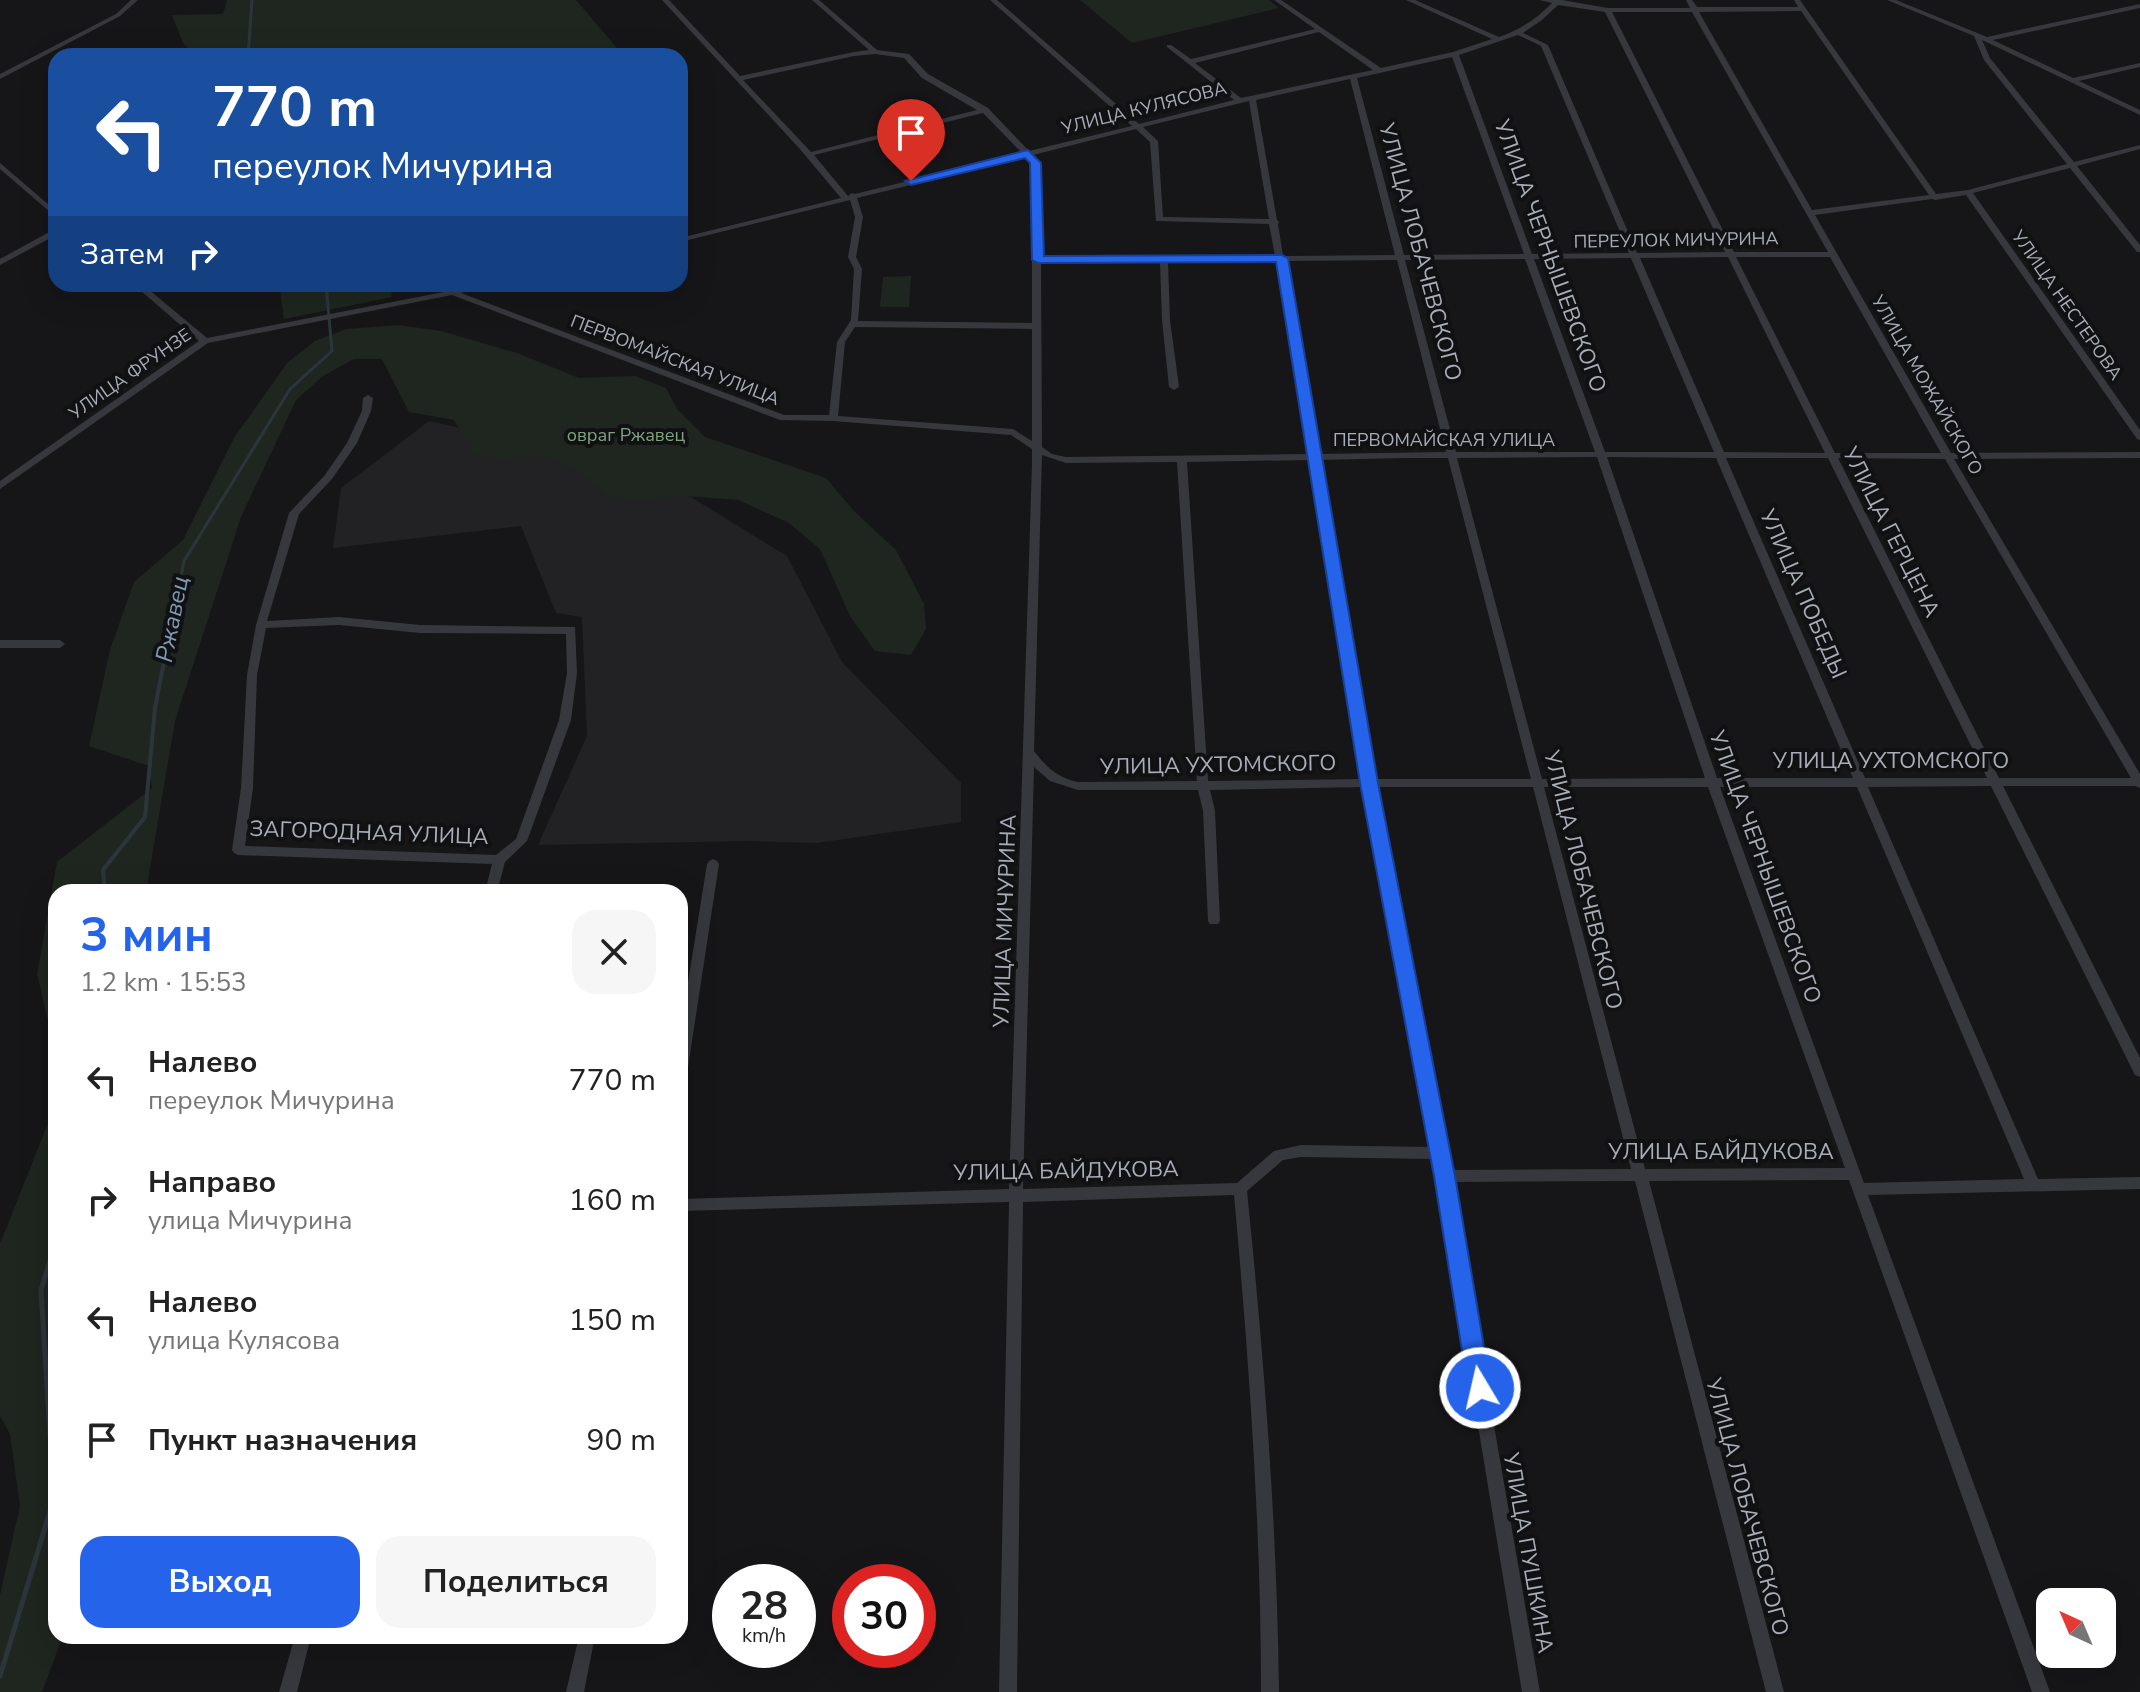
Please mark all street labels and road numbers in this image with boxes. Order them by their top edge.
street label: УЛИЦА КУЛЯСОВА [1058,76,1229,140]
street label: УЛИЦА ЧЕРНЫШЕВСКОГО [1486,115,1613,396]
street label: УЛИЦА ЛОБАЧЕВСКОГО [1371,119,1469,384]
street label: УЛИЦА НЕСТЕРОВА [2006,224,2128,385]
street label: ПЕРЕУЛОК МИЧУРИНА [1573,226,1779,254]
street label: УЛИЦА МОЖАЙСКОГО [1865,290,1988,479]
street label: ПЕРВОМАЙСКАЯ УЛИЦА [567,309,783,411]
street label: УЛИЦА ФРУНЗЕ [63,323,196,426]
street label: ПЕРВОМАЙСКАЯ УЛИЦА [1333,428,1555,452]
street label: УЛИЦА ГЕРЦЕНА [1835,441,1947,622]
street label: УЛИЦА ПОБЕДЫ [1752,504,1854,684]
street label: УЛИЦА ЧЕРНЫШЕВСКОГО [1701,726,1828,1007]
street label: УЛИЦА УХТОМСКОГО [1772,746,2009,776]
street label: УЛИЦА ЛОБАЧЕВСКОГО [1536,747,1630,1012]
street label: УЛИЦА УХТОМСКОГО [1098,748,1337,782]
street label: ЗАГОРОДНАЯ УЛИЦА [249,814,489,852]
street label: УЛИЦА МИЧУРИНА [986,814,1024,1029]
street label: УЛИЦА БАЙДУКОВА [1607,1137,1834,1167]
street label: УЛИЦА БАЙДУКОВА [952,1154,1179,1188]
street label: УЛИЦА ЛОБАЧЕВСКОГО [1698,1374,1796,1639]
street label: УЛИЦА ПУШКИНА [1495,1449,1560,1656]

